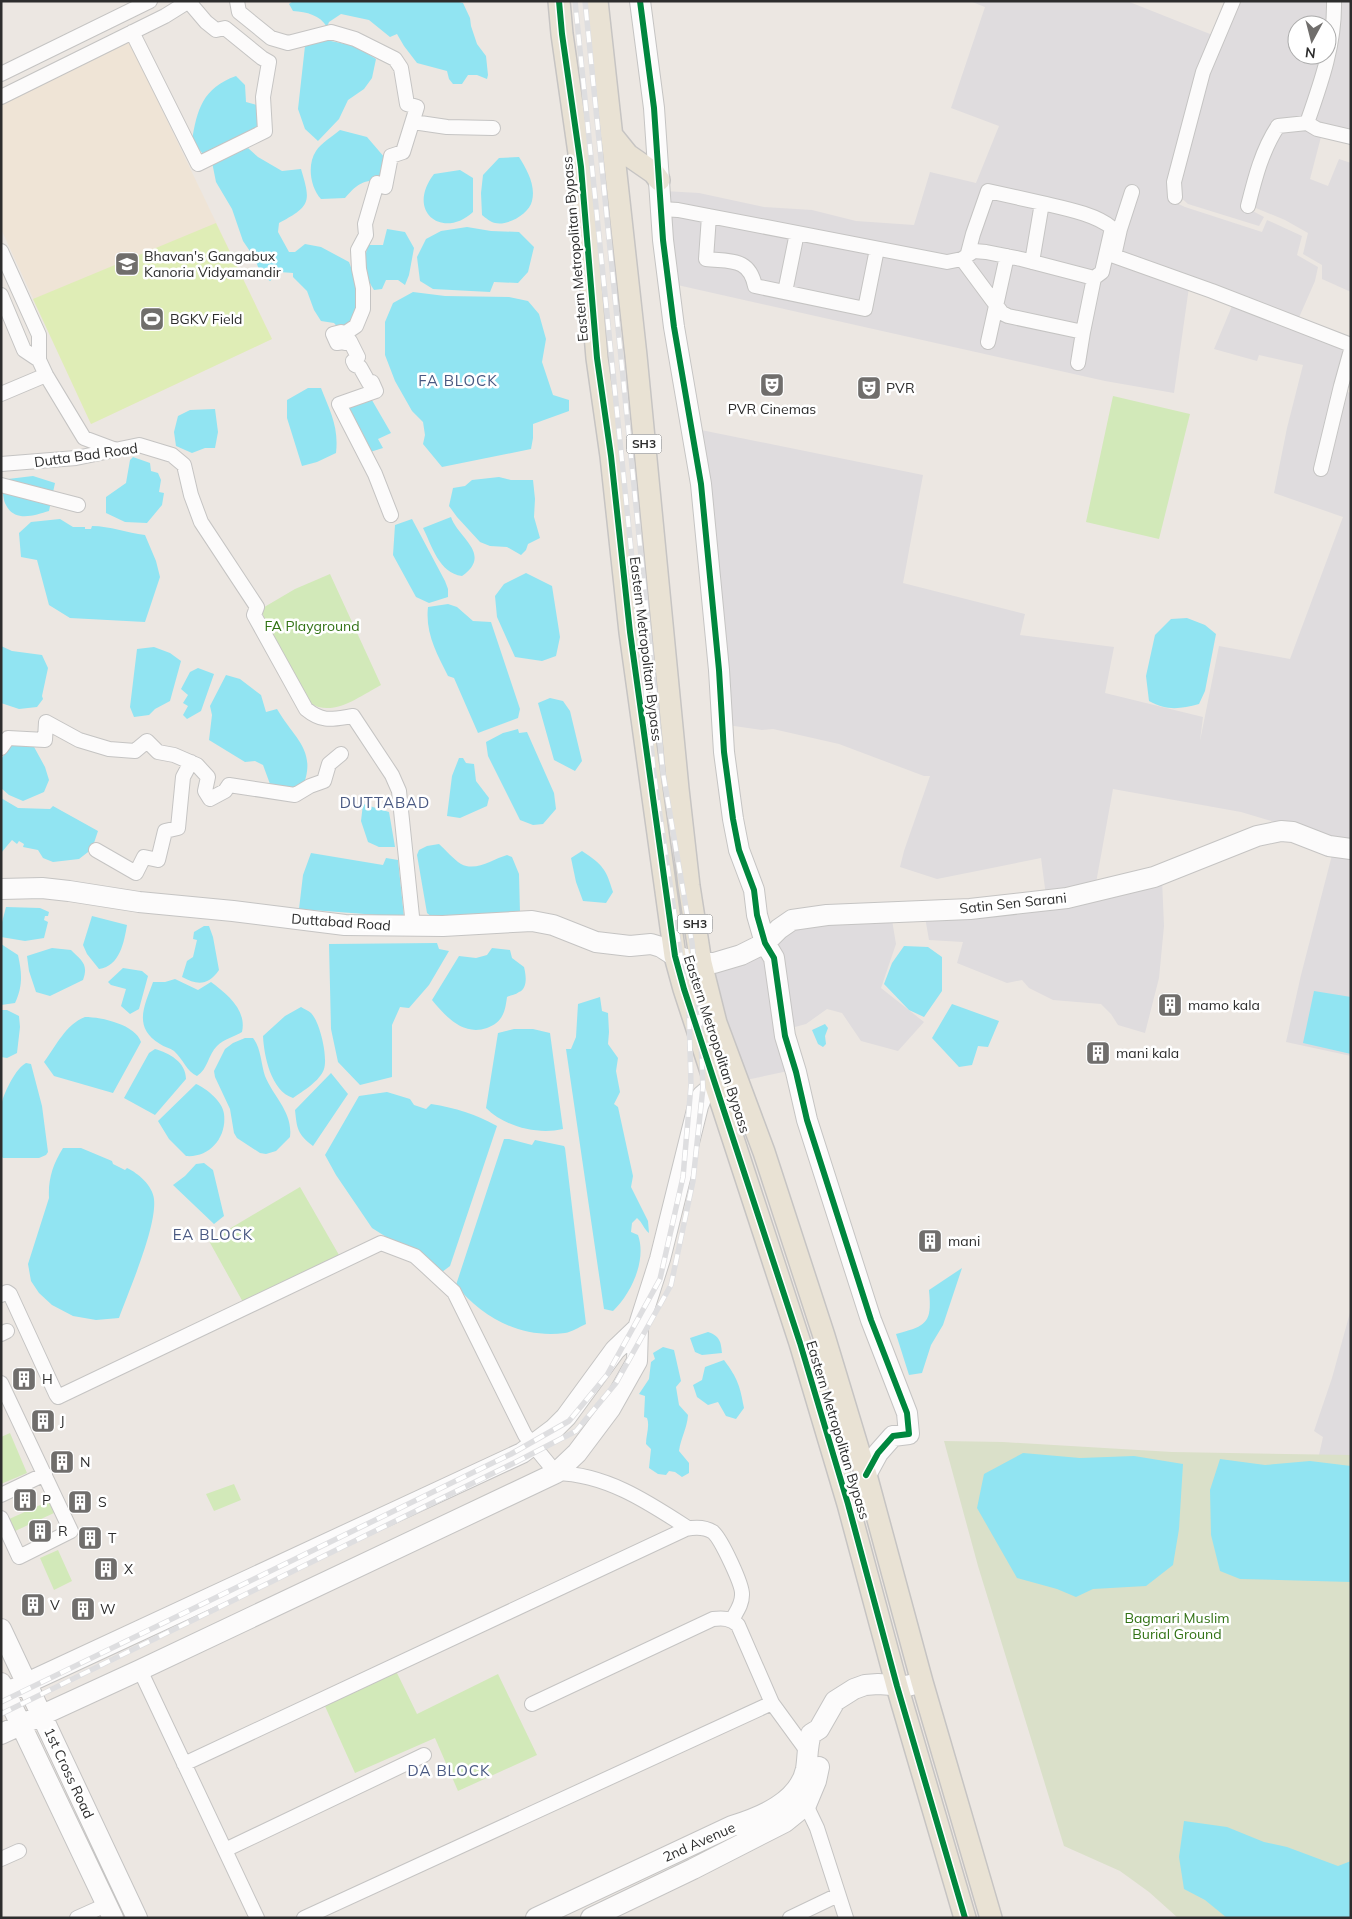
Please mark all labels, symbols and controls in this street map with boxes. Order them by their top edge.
north arrow [1287,15,1337,65]
text: N [1304,43,1317,62]
street label: Eastern Metropolitan Bypass [558,155,592,343]
place label: Bhavan's Gangabux Kanoria Vidyamandir [144,247,282,281]
school or university icon: Bhavan's Gangabux Kanoria Vidyamandir [114,251,140,277]
sports icon: BGKV Field [139,306,165,332]
place label: BGKV Field [170,310,242,328]
district label: FA BLOCK [418,371,498,390]
theatre icon: PVR Cinemas [759,372,785,398]
theatre icon: PVR [856,375,882,401]
place label: PVR [886,379,915,397]
place label: PVR Cinemas [728,400,816,418]
road number: SH3 [626,434,662,454]
street label: Dutta Bad Road [33,439,139,471]
street label: Eastern Metropolitan Bypass [626,556,666,743]
park label: FA Playground [264,617,360,635]
district label: DUTTABAD [340,793,430,812]
street label: Satin Sen Sarani [959,888,1067,918]
street label: Duttabad Road [291,910,391,934]
road number: SH3 [678,914,712,934]
street label: Eastern Metropolitan Bypass [680,953,754,1135]
building icon: mamo kala [1157,992,1183,1018]
place label: mamo kala [1188,996,1260,1014]
building icon: mani kala [1085,1040,1111,1066]
place label: mani kala [1116,1044,1179,1062]
district label: EA BLOCK [173,1225,253,1244]
building icon: mani [917,1228,943,1254]
place label: mani [948,1232,980,1250]
street label: Eastern Metropolitan Bypass [802,1338,874,1522]
building icon: H [11,1366,37,1392]
place label: H [42,1370,53,1388]
building icon: J [30,1408,56,1434]
place label: J [60,1412,65,1430]
building icon: N [49,1449,75,1475]
place label: N [80,1453,90,1471]
building icon: P [12,1487,38,1513]
building icon: S [67,1489,93,1515]
place label: P [42,1491,51,1509]
place label: S [98,1493,107,1511]
building icon: R [27,1518,53,1544]
place label: R [58,1522,68,1540]
building icon: T [77,1525,103,1551]
place label: T [108,1529,117,1547]
building icon: X [93,1556,119,1582]
place label: X [124,1560,133,1578]
building icon: V [20,1592,46,1618]
place label: V [50,1596,60,1614]
building icon: W [70,1596,96,1622]
place label: W [100,1600,116,1618]
park label: Bagmari Muslim Burial Ground [1124,1609,1230,1643]
street label: 1st Cross Road [40,1725,98,1821]
district label: DA BLOCK [407,1761,491,1780]
street label: 2nd Avenue [660,1818,738,1866]

